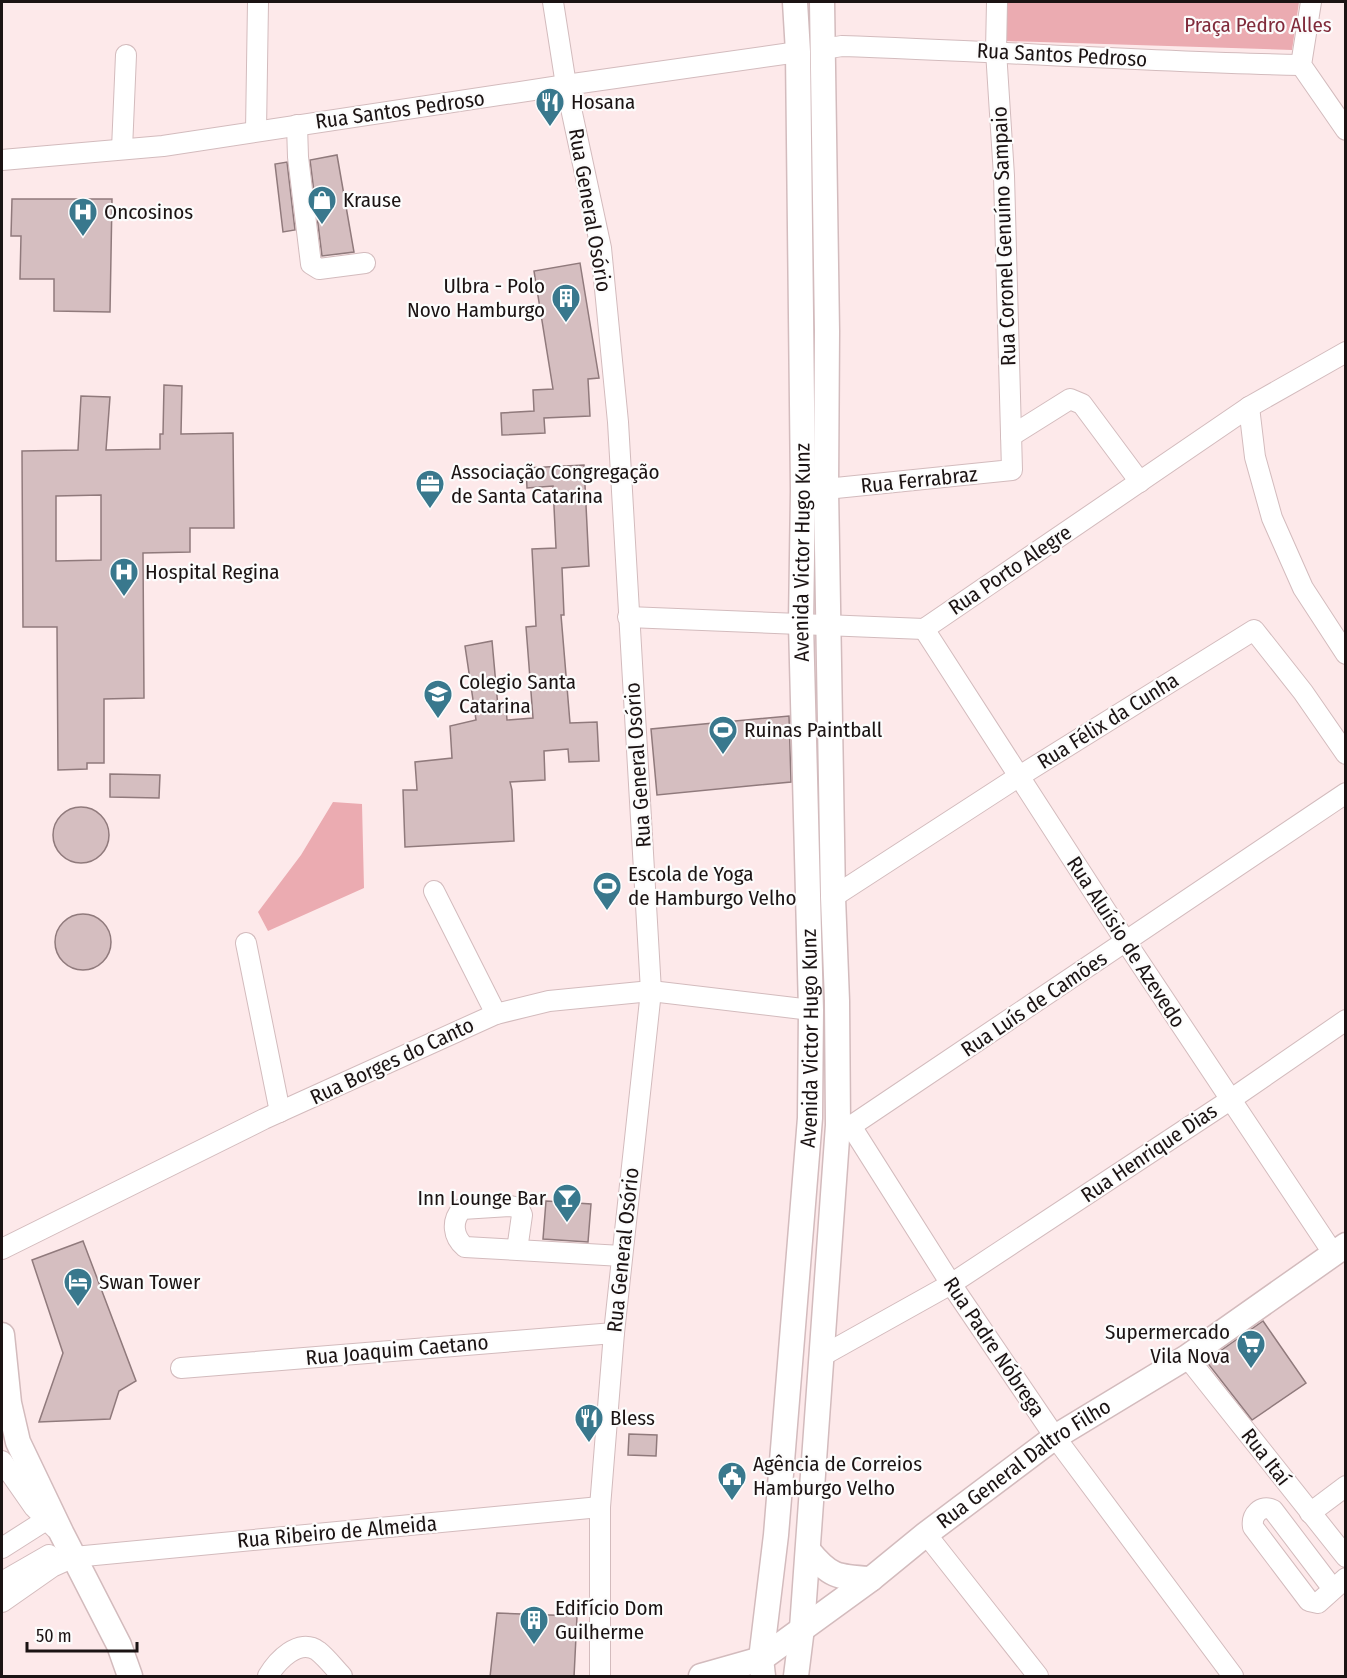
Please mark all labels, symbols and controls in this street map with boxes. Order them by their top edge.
park label: Praça Pedro Alles [1184,12,1332,38]
street label: Rua Santos Pedroso [976,38,1148,72]
street label: Rua Santos Pedroso [314,85,486,135]
restaurant icon: Hosana [534,86,566,128]
place label: Hosana [571,89,635,115]
street label: Rua Coronel Genuíno Sampaio [986,106,1022,366]
street label: Rua General Osório [563,126,617,294]
shop icon: Krause [306,184,338,226]
place label: Krause [343,187,401,213]
hospital icon: Oncosinos [67,196,99,238]
place label: Oncosinos [104,199,193,225]
place label: Ulbra - Polo Novo Hamburgo [407,273,545,323]
building icon: Ulbra - Polo Novo Hamburgo [550,282,582,324]
street label: Avenida Victor Hugo Kunz [788,443,816,662]
place label: Associação Congregação de Santa Catarina [451,459,660,509]
street label: Rua Ferrabraz [859,461,979,499]
office icon: Associação Congregação de Santa Catarina [414,468,446,510]
street label: Rua Porto Alegre [944,519,1076,621]
hospital icon: Hospital Regina [108,556,140,598]
place label: Hospital Regina [145,559,280,585]
street label: Rua Félix da Cunha [1033,667,1183,775]
place label: Colegio Santa Catarina [459,669,576,719]
school or university icon: Colegio Santa Catarina [422,678,454,720]
street label: Rua General Osório [619,681,657,849]
sports icon: Ruinas Paintball [707,714,739,756]
place label: Ruinas Paintball [744,717,883,743]
street label: Rua Aluísio de Azevedo [1061,852,1191,1032]
place label: Escola de Yoga de Hamburgo Velho [628,861,797,911]
sports icon: Escola de Yoga de Hamburgo Velho [591,870,623,912]
street label: Avenida Victor Hugo Kunz [795,929,824,1149]
street label: Rua Luís de Camões [956,945,1112,1062]
street label: Rua Borges do Canto [306,1012,478,1110]
street label: Rua Henrique Dias [1076,1098,1222,1208]
street label: Rua General Osório [601,1166,645,1334]
bar icon: Inn Lounge Bar [551,1182,583,1224]
place label: Inn Lounge Bar [418,1185,547,1211]
hotel icon: Swan Tower [62,1266,94,1308]
place label: Swan Tower [99,1269,201,1295]
street label: Rua Padre Nóbrega [938,1272,1050,1422]
place label: Supermercado Vila Nova [1105,1319,1230,1369]
supermarket icon: Supermercado Vila Nova [1235,1328,1267,1370]
street label: Rua Joaquim Caetano [305,1329,489,1371]
street label: Rua General Daltro Filho [932,1393,1116,1534]
restaurant icon: Bless [573,1402,605,1444]
place label: Bless [610,1405,655,1431]
street label: Rua Itaí [1236,1423,1296,1491]
place label: Agência de Correios Hamburgo Velho [753,1451,922,1501]
public building icon: Agência de Correios Hamburgo Velho [716,1460,748,1502]
street label: Rua Ribeiro de Almeida [236,1510,438,1554]
place label: Edifício Dom Guilherme [555,1595,664,1645]
building icon: Edifício Dom Guilherme [518,1604,550,1646]
scale bar [27,1615,136,1653]
text: 50 m [36,1625,72,1647]

